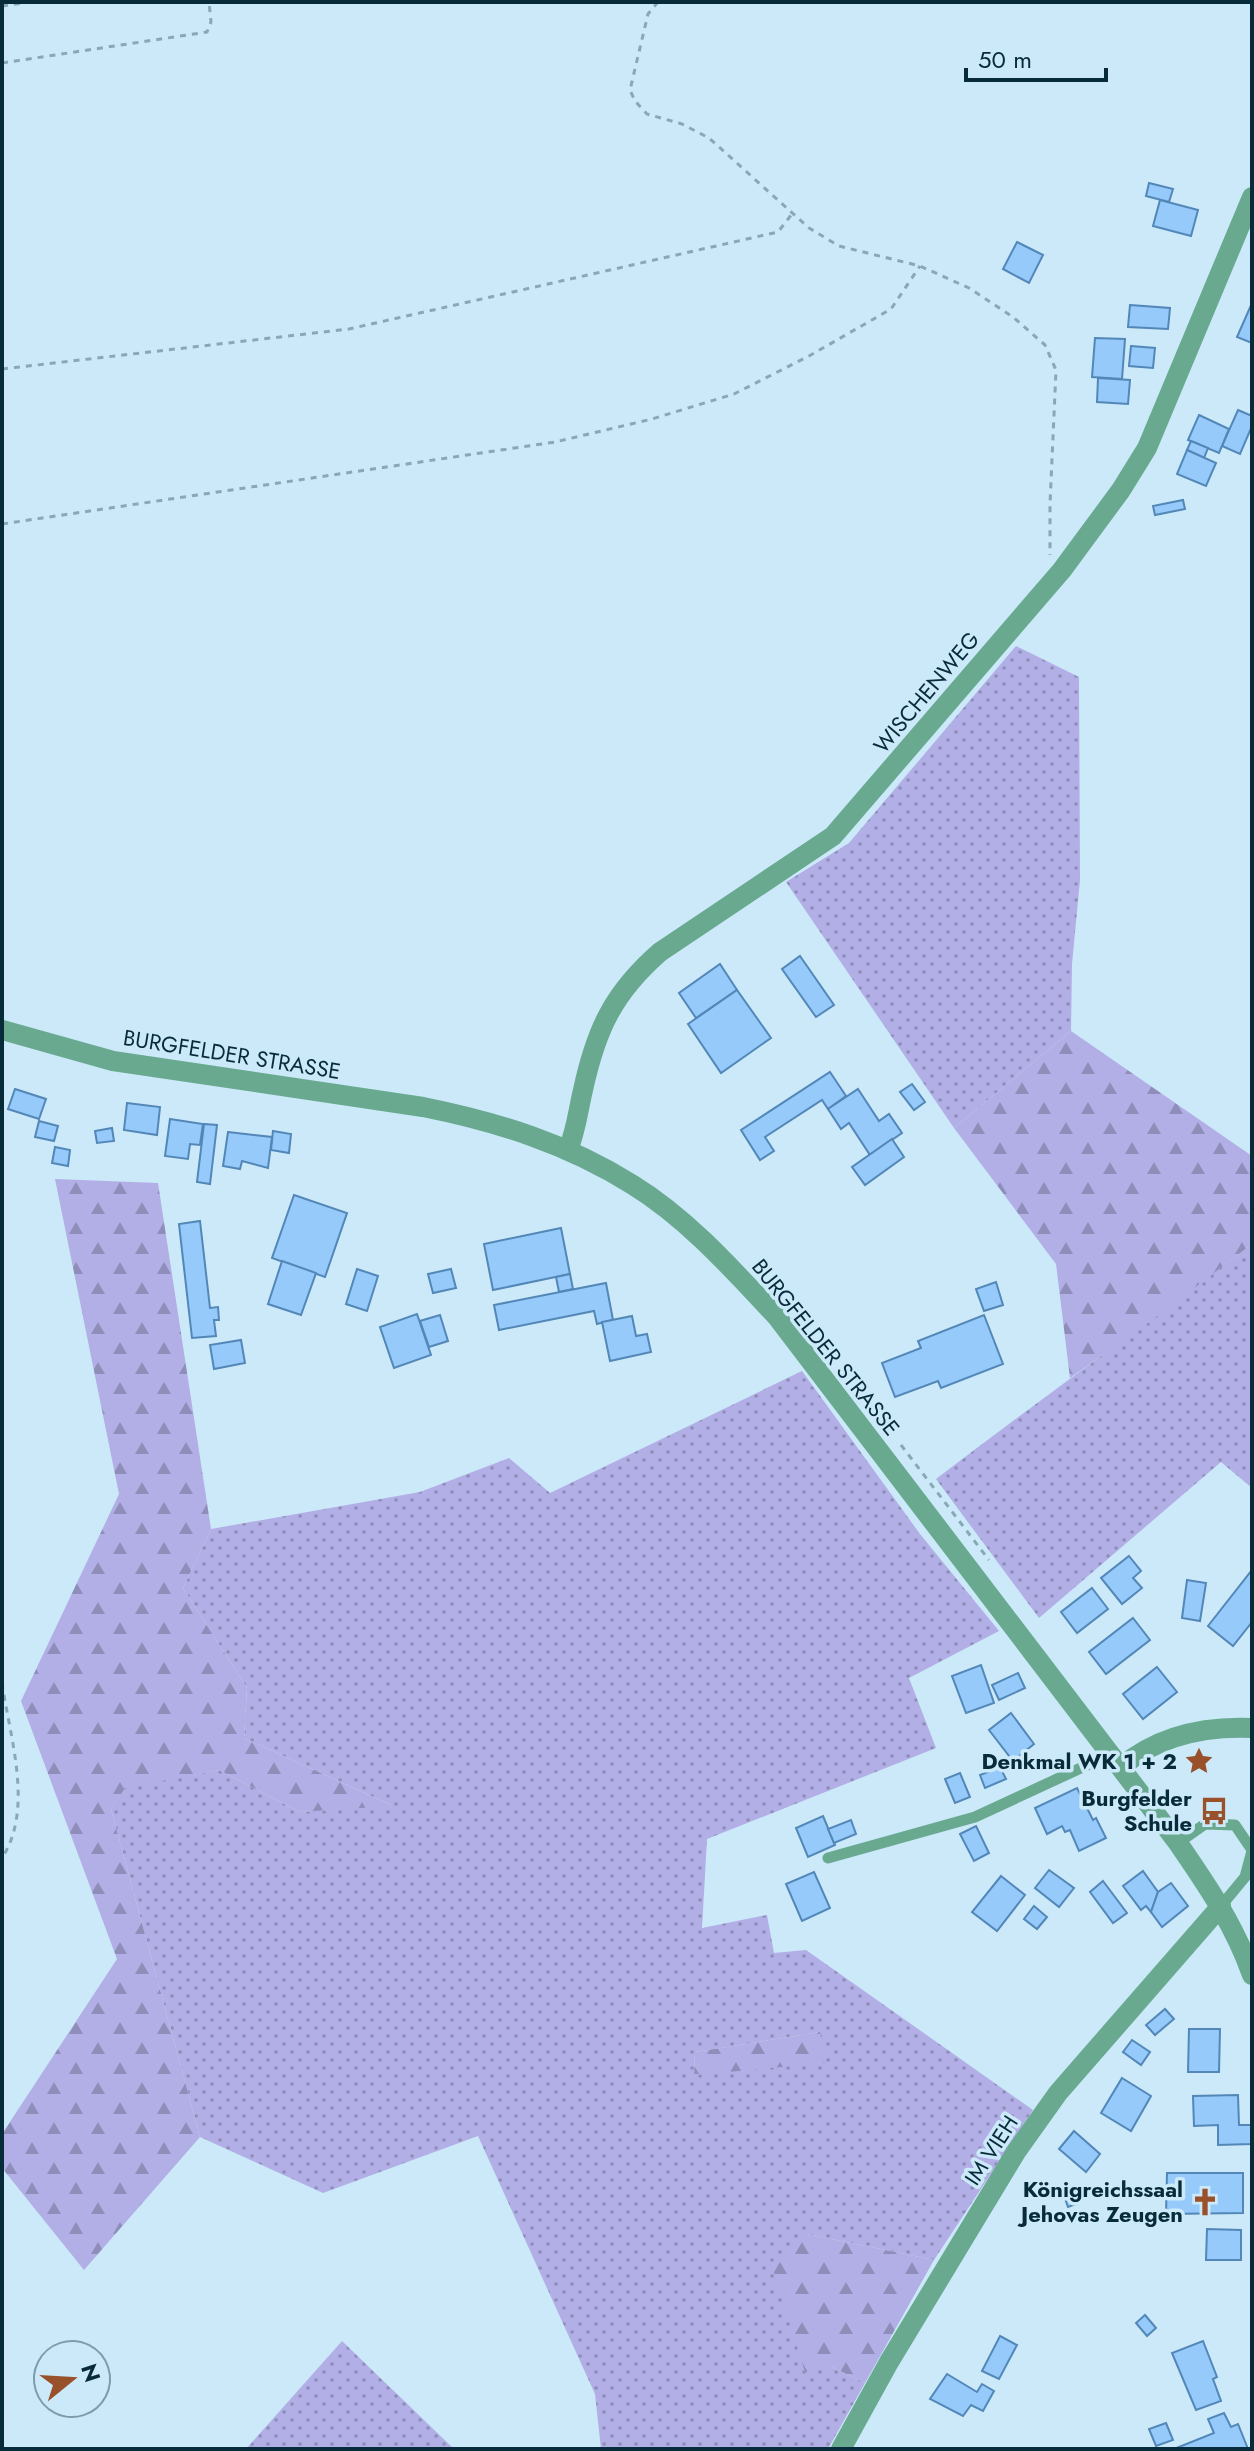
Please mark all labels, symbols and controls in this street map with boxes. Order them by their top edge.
scale bar [966,32,1106,82]
text: 50 m [978,42,1032,77]
street label: WISCHENWEG [865,624,987,760]
street label: BURGFELDER STRASSE [121,1021,343,1087]
street label: BURGFELDER STRASSE [744,1252,908,1442]
place label: Denkmal WK 1 + 2 [981,1745,1177,1777]
place icon: Denkmal WK 1 + 2 [1184,1746,1214,1776]
place label: Burgfelder Schule [1081,1782,1192,1839]
bus stop icon: Burgfelder Schule [1199,1796,1229,1826]
street label: IM VIEH [956,2109,1026,2191]
place label: Königreichssaal Jehovas Zeugen [1017,2173,1183,2230]
church icon: Königreichssaal Jehovas Zeugen [1190,2187,1220,2217]
north arrow [32,2339,112,2419]
text: N [73,2360,109,2386]

